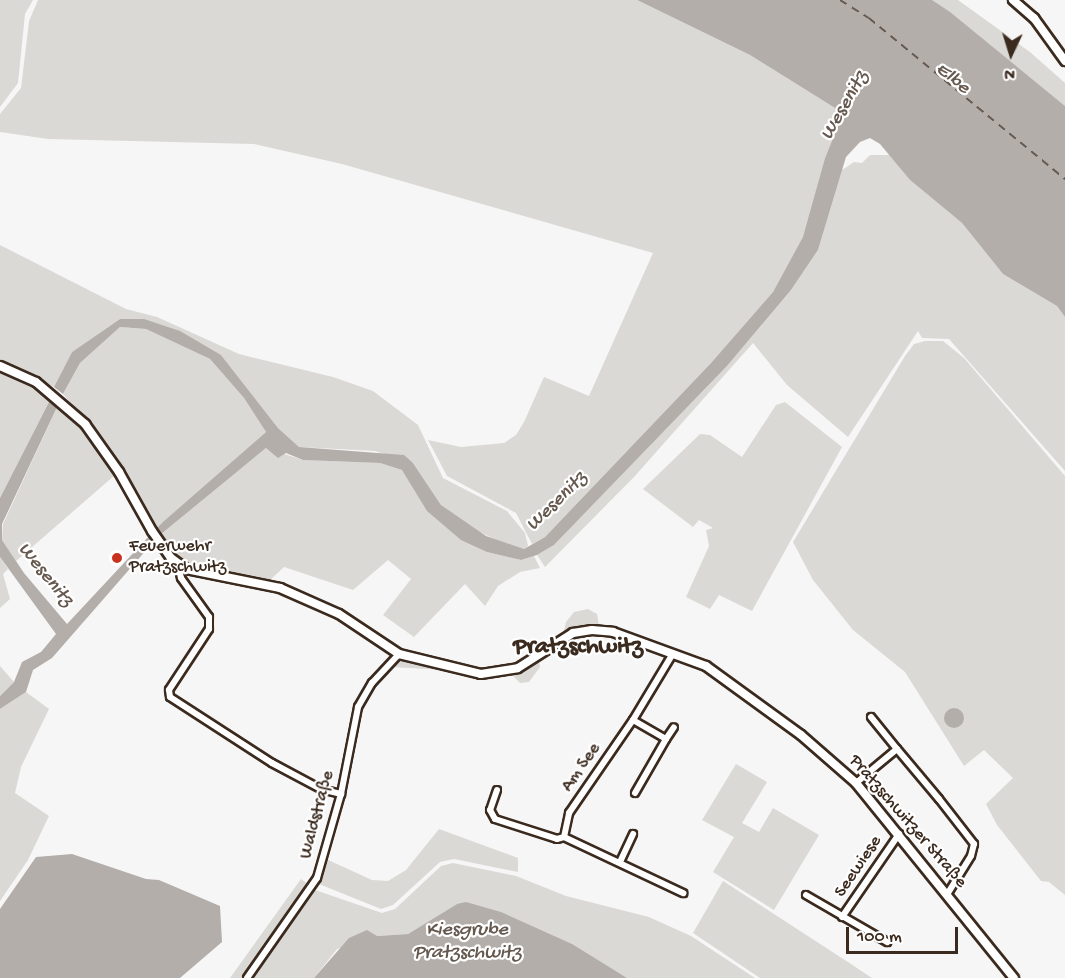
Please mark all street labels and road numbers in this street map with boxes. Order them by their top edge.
street label: Am See [558,739,606,797]
street label: Pratzschwitzer Straße [843,751,971,893]
street label: Waldstraße [296,769,340,861]
street label: Seewiese [830,832,888,902]

